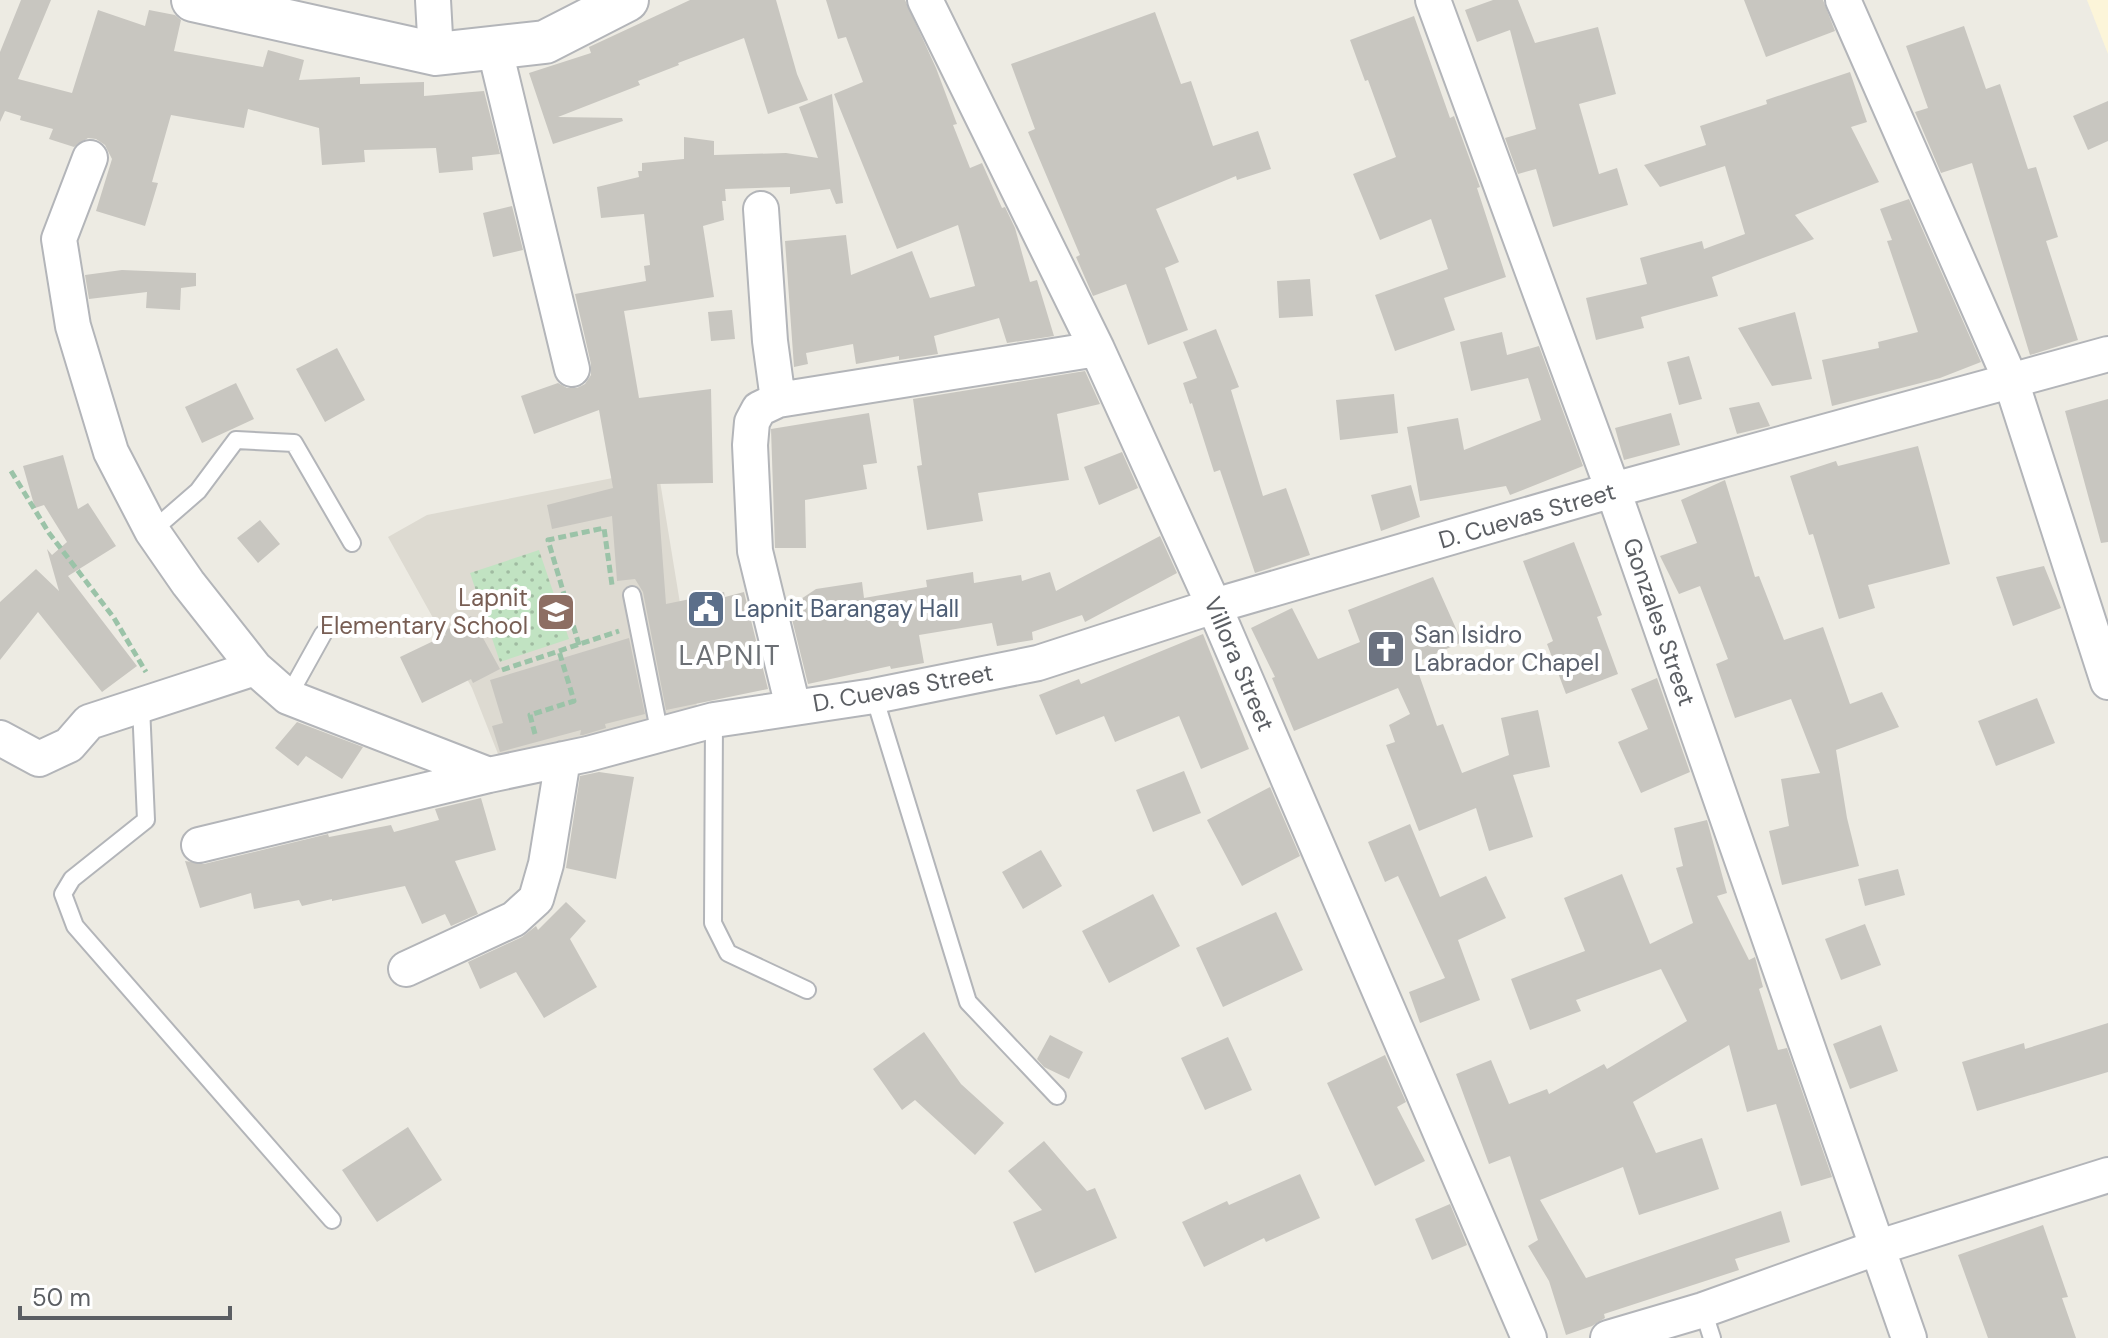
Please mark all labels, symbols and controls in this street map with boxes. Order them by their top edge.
street label: D. Cuevas Street [1435,475,1619,556]
street label: Gonzales Street [1616,534,1703,710]
place label: Lapnit Elementary School [320,582,528,641]
public building icon: Lapnit Barangay Hall [685,588,727,630]
school or university icon: Lapnit Elementary School [535,591,577,633]
street label: Villora Street [1197,592,1282,736]
place label: Lapnit Barangay Hall [734,593,959,624]
place label: San Isidro Labrador Chapel [1414,619,1599,678]
church icon: San Isidro Labrador Chapel [1365,628,1407,670]
district label: LAPNIT [678,637,782,674]
street label: D. Cuevas Street [810,656,996,719]
scale bar [20,1270,230,1320]
text: 50 m [32,1282,91,1313]

